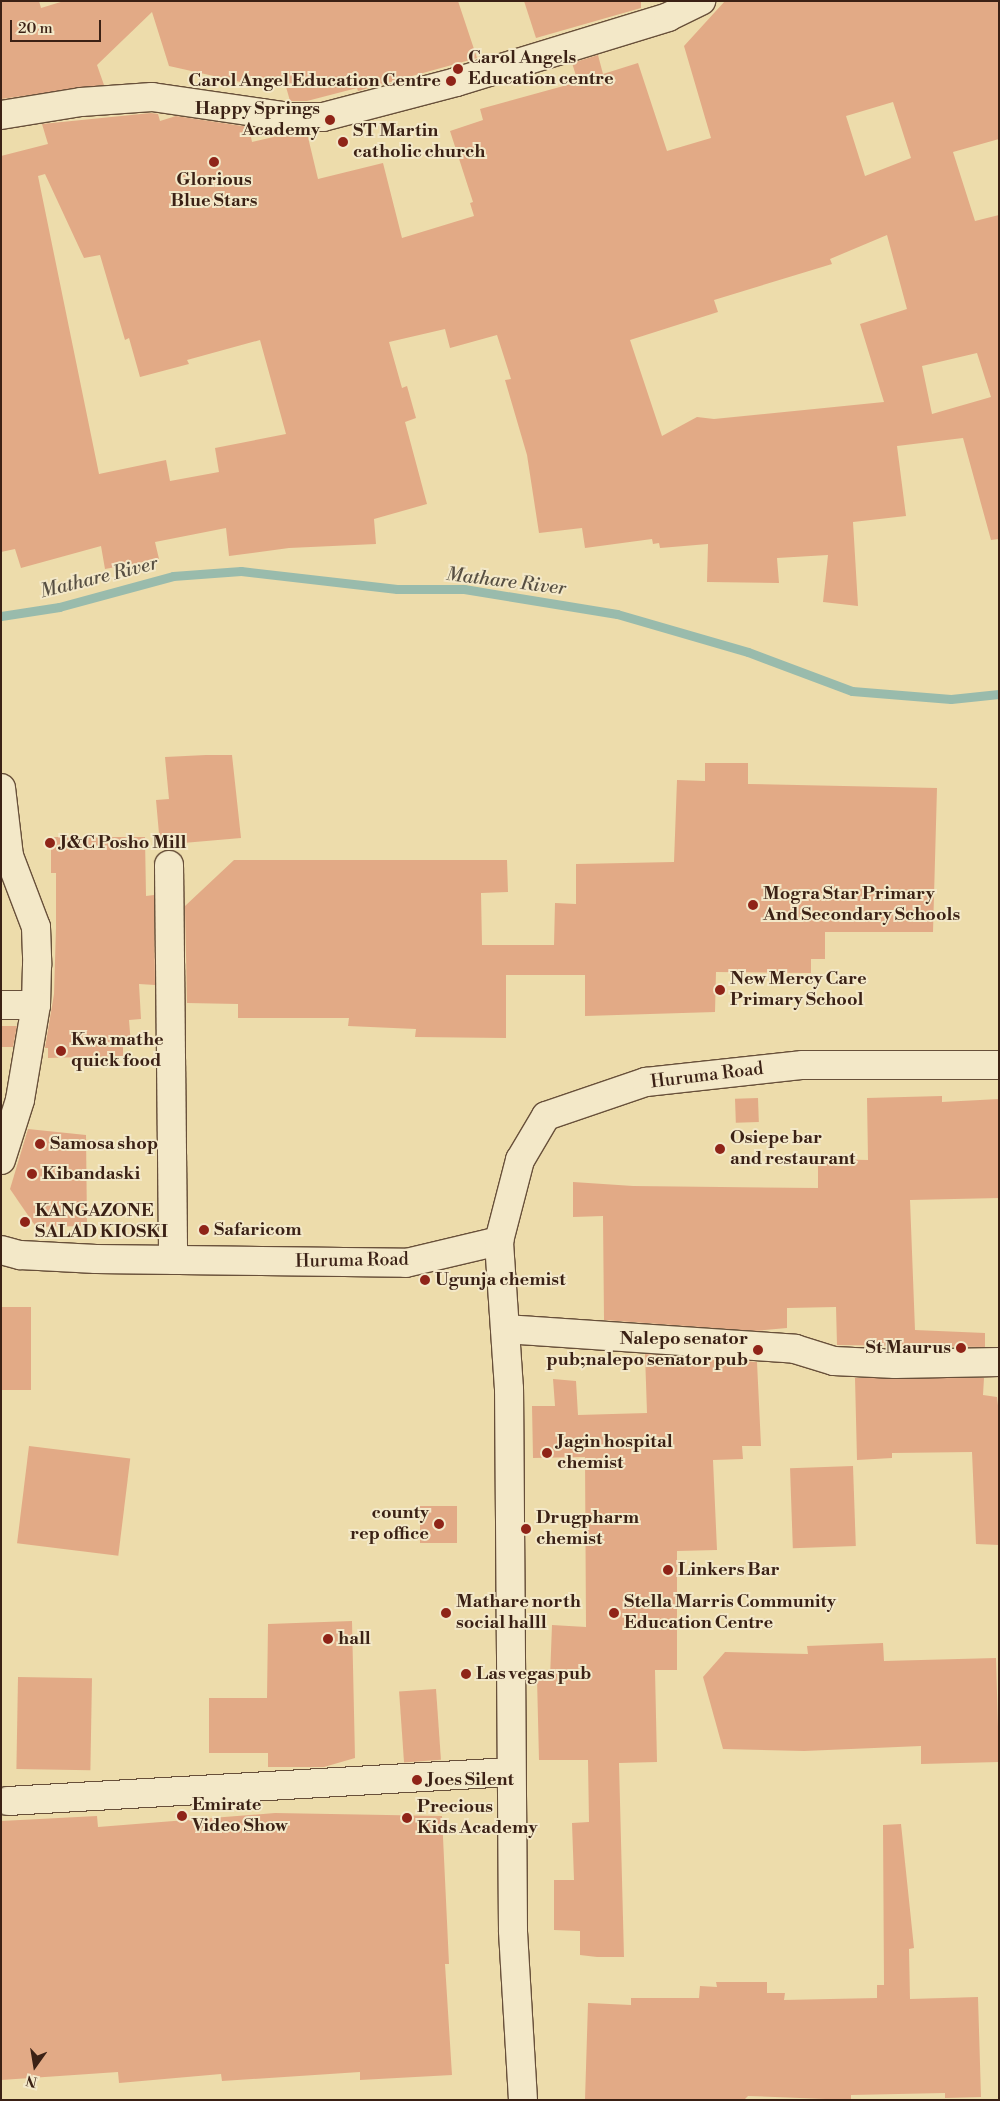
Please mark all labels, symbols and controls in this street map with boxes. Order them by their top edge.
scale bar [12,10,104,42]
text: 20 m [18,19,53,38]
place label: Carol Angels Education centre [468,48,614,90]
marker: Carol Angels Education centre [452,63,464,75]
place label: Carol Angel Education Centre [188,70,441,92]
marker: Carol Angel Education Centre [445,75,457,87]
place label: Happy Springs Academy [195,99,320,142]
marker: Happy Springs Academy [324,114,336,126]
place label: ST Martin catholic church [353,121,485,163]
marker: ST Martin catholic church [337,136,349,148]
marker: Glorious Blue Stars [208,156,220,168]
place label: Glorious Blue Stars [171,170,257,212]
water label: Mathare River [38,552,160,604]
water label: Mathare River [445,563,567,601]
place label: J&C Posho Mill [60,832,186,854]
marker: J&C Posho Mill [44,837,56,849]
place label: Mogra Star Primary And Secondary Schools [763,884,960,926]
marker: Mogra Star Primary And Secondary Schools [747,899,759,911]
place label: New Mercy Care Primary School [730,969,867,1012]
marker: New Mercy Care Primary School [714,984,726,996]
place label: Kwa mathe quick food [71,1030,164,1072]
marker: Kwa mathe quick food [55,1045,67,1057]
street label: Huruma Road [649,1058,765,1094]
place label: Osiepe bar and restaurant [730,1128,855,1170]
place label: Samosa shop [50,1133,158,1155]
marker: Samosa shop [34,1138,46,1150]
marker: Osiepe bar and restaurant [714,1143,726,1155]
place label: Kibandaski [42,1163,140,1185]
marker: Kibandaski [26,1168,38,1180]
place label: KANGAZONE SALAD KIOSKI [35,1201,168,1244]
marker: KANGAZONE SALAD KIOSKI [19,1216,31,1228]
place label: Safaricom [214,1219,302,1241]
marker: Safaricom [198,1224,210,1236]
street label: Huruma Road [295,1249,409,1273]
place label: Ugunja chemist [435,1269,566,1291]
marker: Ugunja chemist [419,1274,431,1286]
place label: Nalepo senator pub;nalepo senator pub [546,1329,748,1372]
place label: St Maurus [866,1337,951,1359]
marker: St Maurus [955,1342,967,1354]
marker: Nalepo senator pub;nalepo senator pub [752,1344,764,1356]
place label: Jagin hospital chemist [557,1432,673,1475]
marker: Jagin hospital chemist [541,1447,553,1459]
place label: county rep office [350,1503,429,1546]
place label: Drugpharm chemist [536,1508,639,1550]
marker: county rep office [433,1518,445,1530]
marker: Drugpharm chemist [520,1523,532,1535]
place label: Linkers Bar [678,1559,780,1581]
marker: Linkers Bar [662,1564,674,1576]
place label: Mathare north social halll [456,1592,581,1635]
place label: Stella Marris Community Education Centre [624,1592,836,1635]
marker: Mathare north social halll [440,1607,452,1619]
marker: Stella Marris Community Education Centre [608,1607,620,1619]
place label: hall [338,1628,371,1650]
marker: hall [322,1633,334,1645]
place label: Las vegas pub [476,1663,591,1685]
marker: Las vegas pub [460,1668,472,1680]
place label: Joes Silent [427,1769,514,1791]
marker: Joes Silent [411,1774,423,1786]
place label: Emirate Video Show [192,1795,288,1838]
place label: Precious Kids Academy [417,1797,537,1840]
marker: Emirate Video Show [176,1810,188,1822]
marker: Precious Kids Academy [401,1812,413,1824]
north arrow [10,2041,60,2091]
text: N [24,2071,39,2091]

